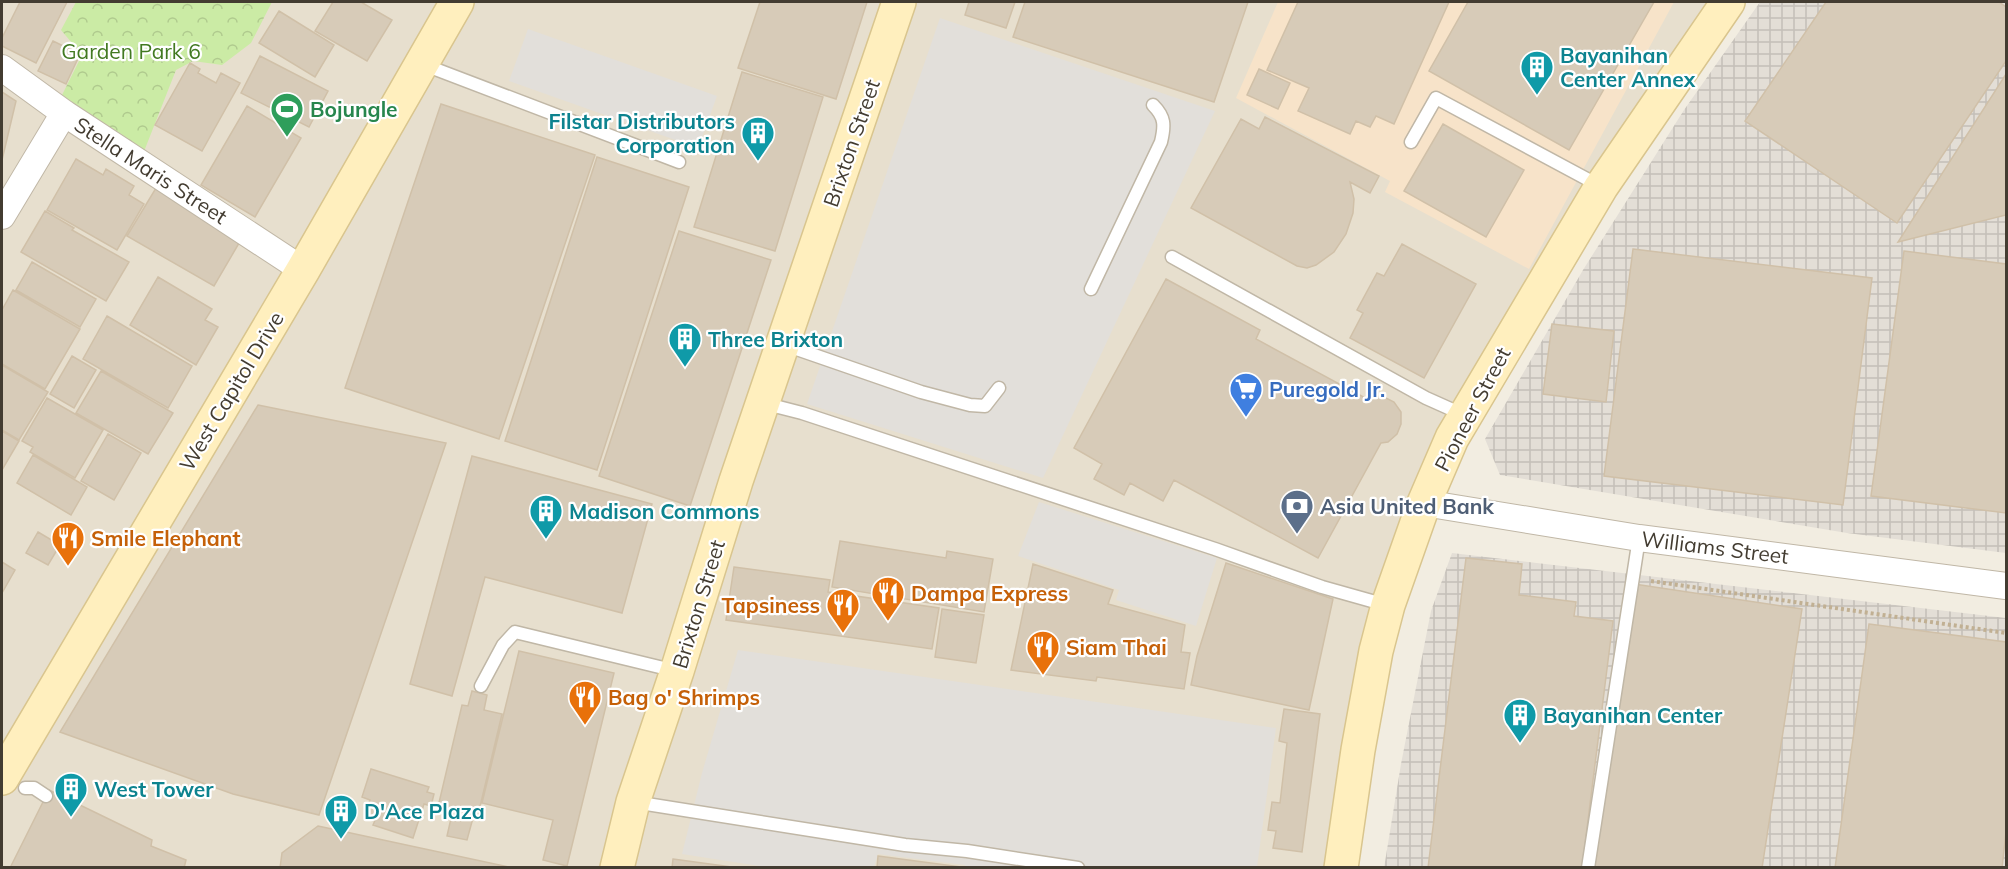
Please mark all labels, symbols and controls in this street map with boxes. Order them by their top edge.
park label: Garden Park 6 [61,38,201,64]
place label: Bayanihan Center Annex [1560,42,1696,92]
building icon: Bayanihan Center Annex [1519,49,1555,96]
street label: Brixton Street [817,76,885,210]
sports icon: Bojungle [269,91,305,138]
place label: Bojungle [310,96,398,122]
place label: Filstar Distributors Corporation [549,108,735,158]
street label: Stella Maris Street [70,111,232,229]
building icon: Filstar Distributors Corporation [740,115,776,162]
street label: West Capitol Drive [173,307,289,475]
building icon: Three Brixton [667,321,703,368]
place label: Three Brixton [708,326,843,352]
street label: Pioneer Street [1428,342,1516,476]
supermarket icon: Puregold Jr. [1228,371,1264,418]
place label: Puregold Jr. [1269,376,1385,402]
bank icon: Asia United Bank [1279,488,1315,535]
building icon: Madison Commons [528,493,564,540]
place label: Asia United Bank [1320,493,1494,519]
place label: Madison Commons [569,498,760,524]
restaurant icon: Smile Elephant [50,520,86,567]
place label: Smile Elephant [91,525,240,551]
street label: Williams Street [1640,525,1790,569]
street label: Brixton Street [666,536,730,672]
restaurant icon: Dampa Express [870,575,906,622]
place label: Dampa Express [911,580,1068,606]
restaurant icon: Tapsiness [825,587,861,634]
place label: Tapsiness [721,592,820,618]
restaurant icon: Siam Thai [1025,629,1061,676]
place label: Siam Thai [1066,634,1167,660]
restaurant icon: Bag o' Shrimps [567,679,603,726]
place label: Bag o' Shrimps [608,684,760,710]
building icon: Bayanihan Center [1502,697,1538,744]
place label: Bayanihan Center [1543,702,1723,728]
building icon: West Tower [53,771,89,818]
place label: West Tower [94,776,214,802]
building icon: D'Ace Plaza [323,793,359,840]
place label: D'Ace Plaza [364,798,485,824]

